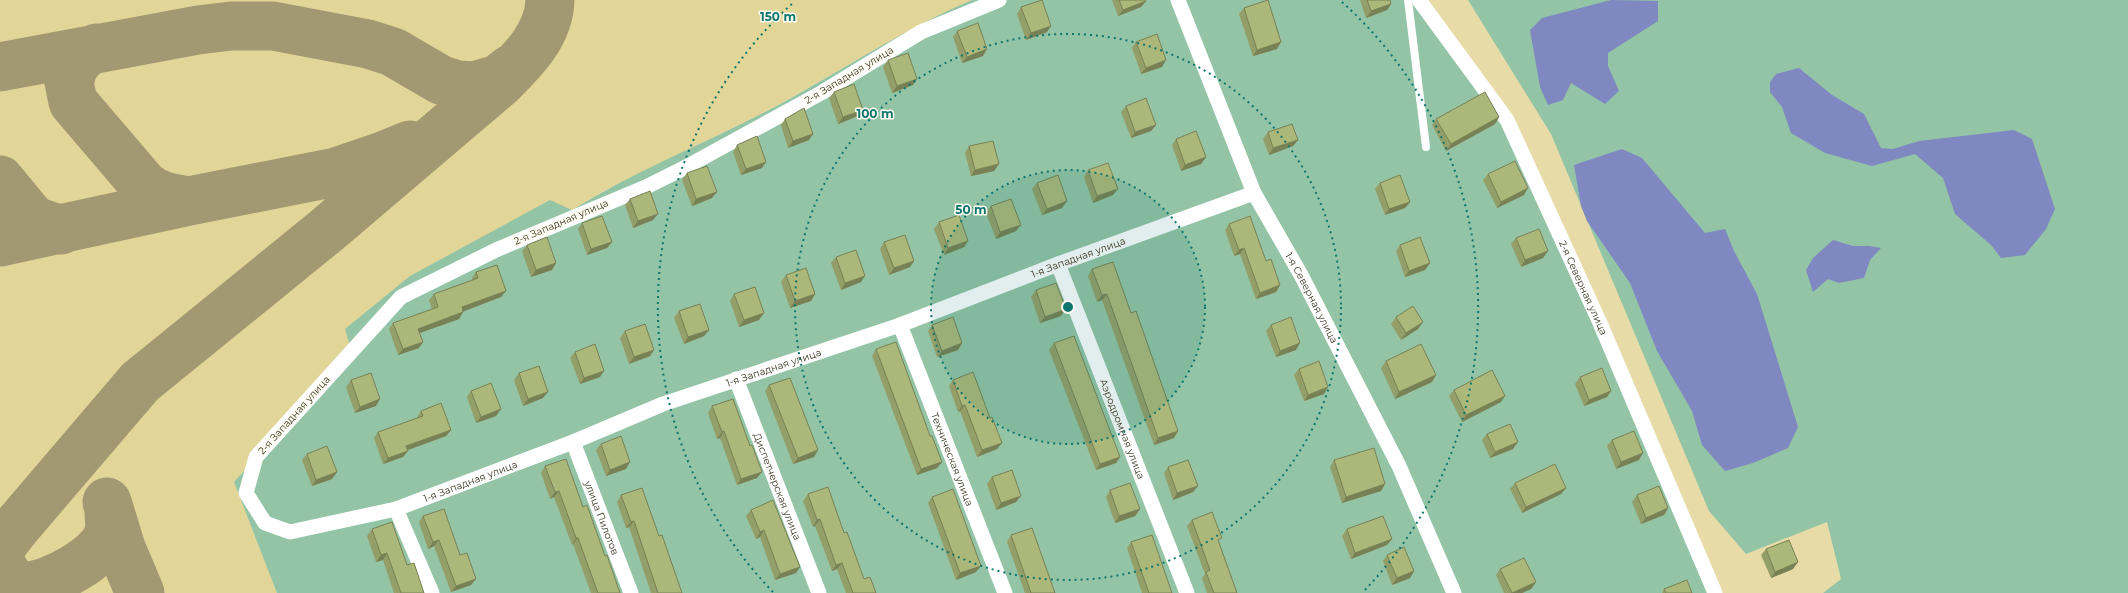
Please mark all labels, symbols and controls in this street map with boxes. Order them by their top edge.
text: 150 m [760,9,796,24]
street label: 2-я Западная улица [802,43,896,107]
text: 100 m [857,106,893,121]
street label: 2-я Западная улица [512,196,610,248]
text: 50 m [955,202,987,217]
street label: 1-я Западная улица [1029,234,1127,280]
street label: 2-я Северная улица [1556,238,1611,337]
street label: 1-я Северная улица [1283,250,1341,345]
centre of rings [1061,300,1075,314]
street label: 1-я Западная улица [724,345,823,389]
street label: 2-я Западная улица [255,373,333,457]
street label: Аэродромная улица [1097,377,1148,481]
street label: Техническая улица [928,410,977,508]
street label: Диспетчерская улица [751,431,804,542]
street label: 1-я Западная улица [421,457,519,505]
street label: улица Пилотов [582,478,622,557]

